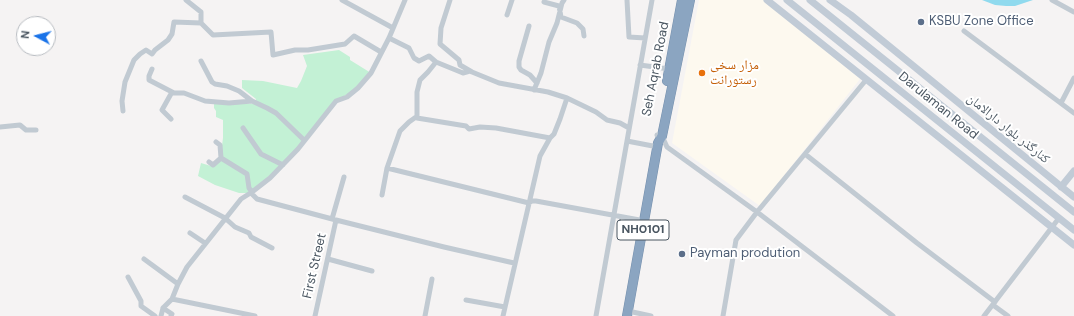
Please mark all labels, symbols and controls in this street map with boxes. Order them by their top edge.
place label: KSBU Zone Office [929,14,1034,30]
north arrow [16,16,56,56]
marker: KSBU Zone Office [916,17,926,27]
street label: Seh Aqrab Road [639,20,673,118]
text: N [18,30,33,39]
place label: مزار سخی رستورانت [710,58,759,89]
marker: مزار سخی رستورانت [697,68,707,78]
street label: Darulaman Road [895,69,981,143]
street label: کنارگذر بلوار دارالامان [963,91,1053,167]
road number: NH0101 [617,220,669,240]
street label: First Street [300,232,330,300]
place label: Payman prodution [690,246,800,262]
marker: Payman prodution [677,249,687,259]

